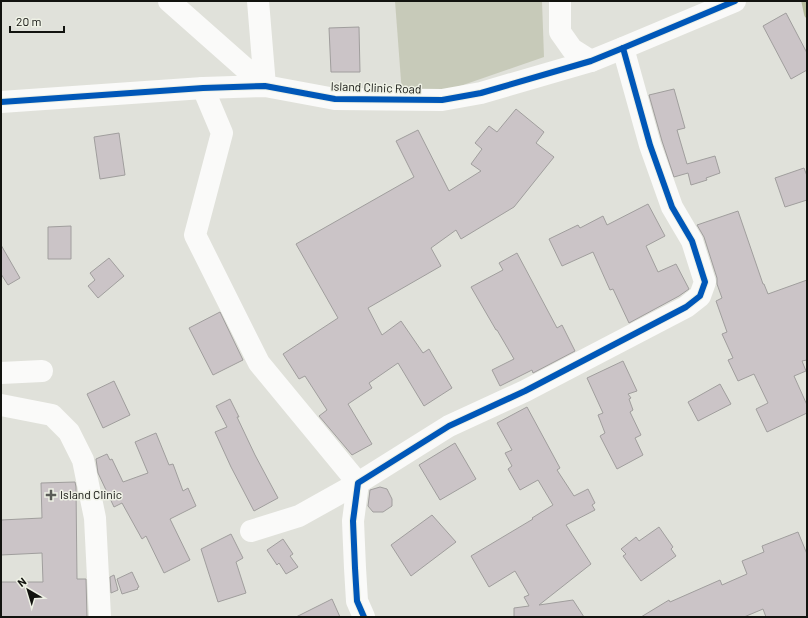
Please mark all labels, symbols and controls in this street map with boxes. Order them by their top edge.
scale bar [10,8,64,34]
text: 20 m [16,14,42,28]
street label: Island Clinic Road [330,78,422,96]
place label: Island Clinic [60,487,122,501]
marker: Island Clinic [45,489,57,501]
north arrow [8,570,48,610]
text: N [15,574,28,589]

